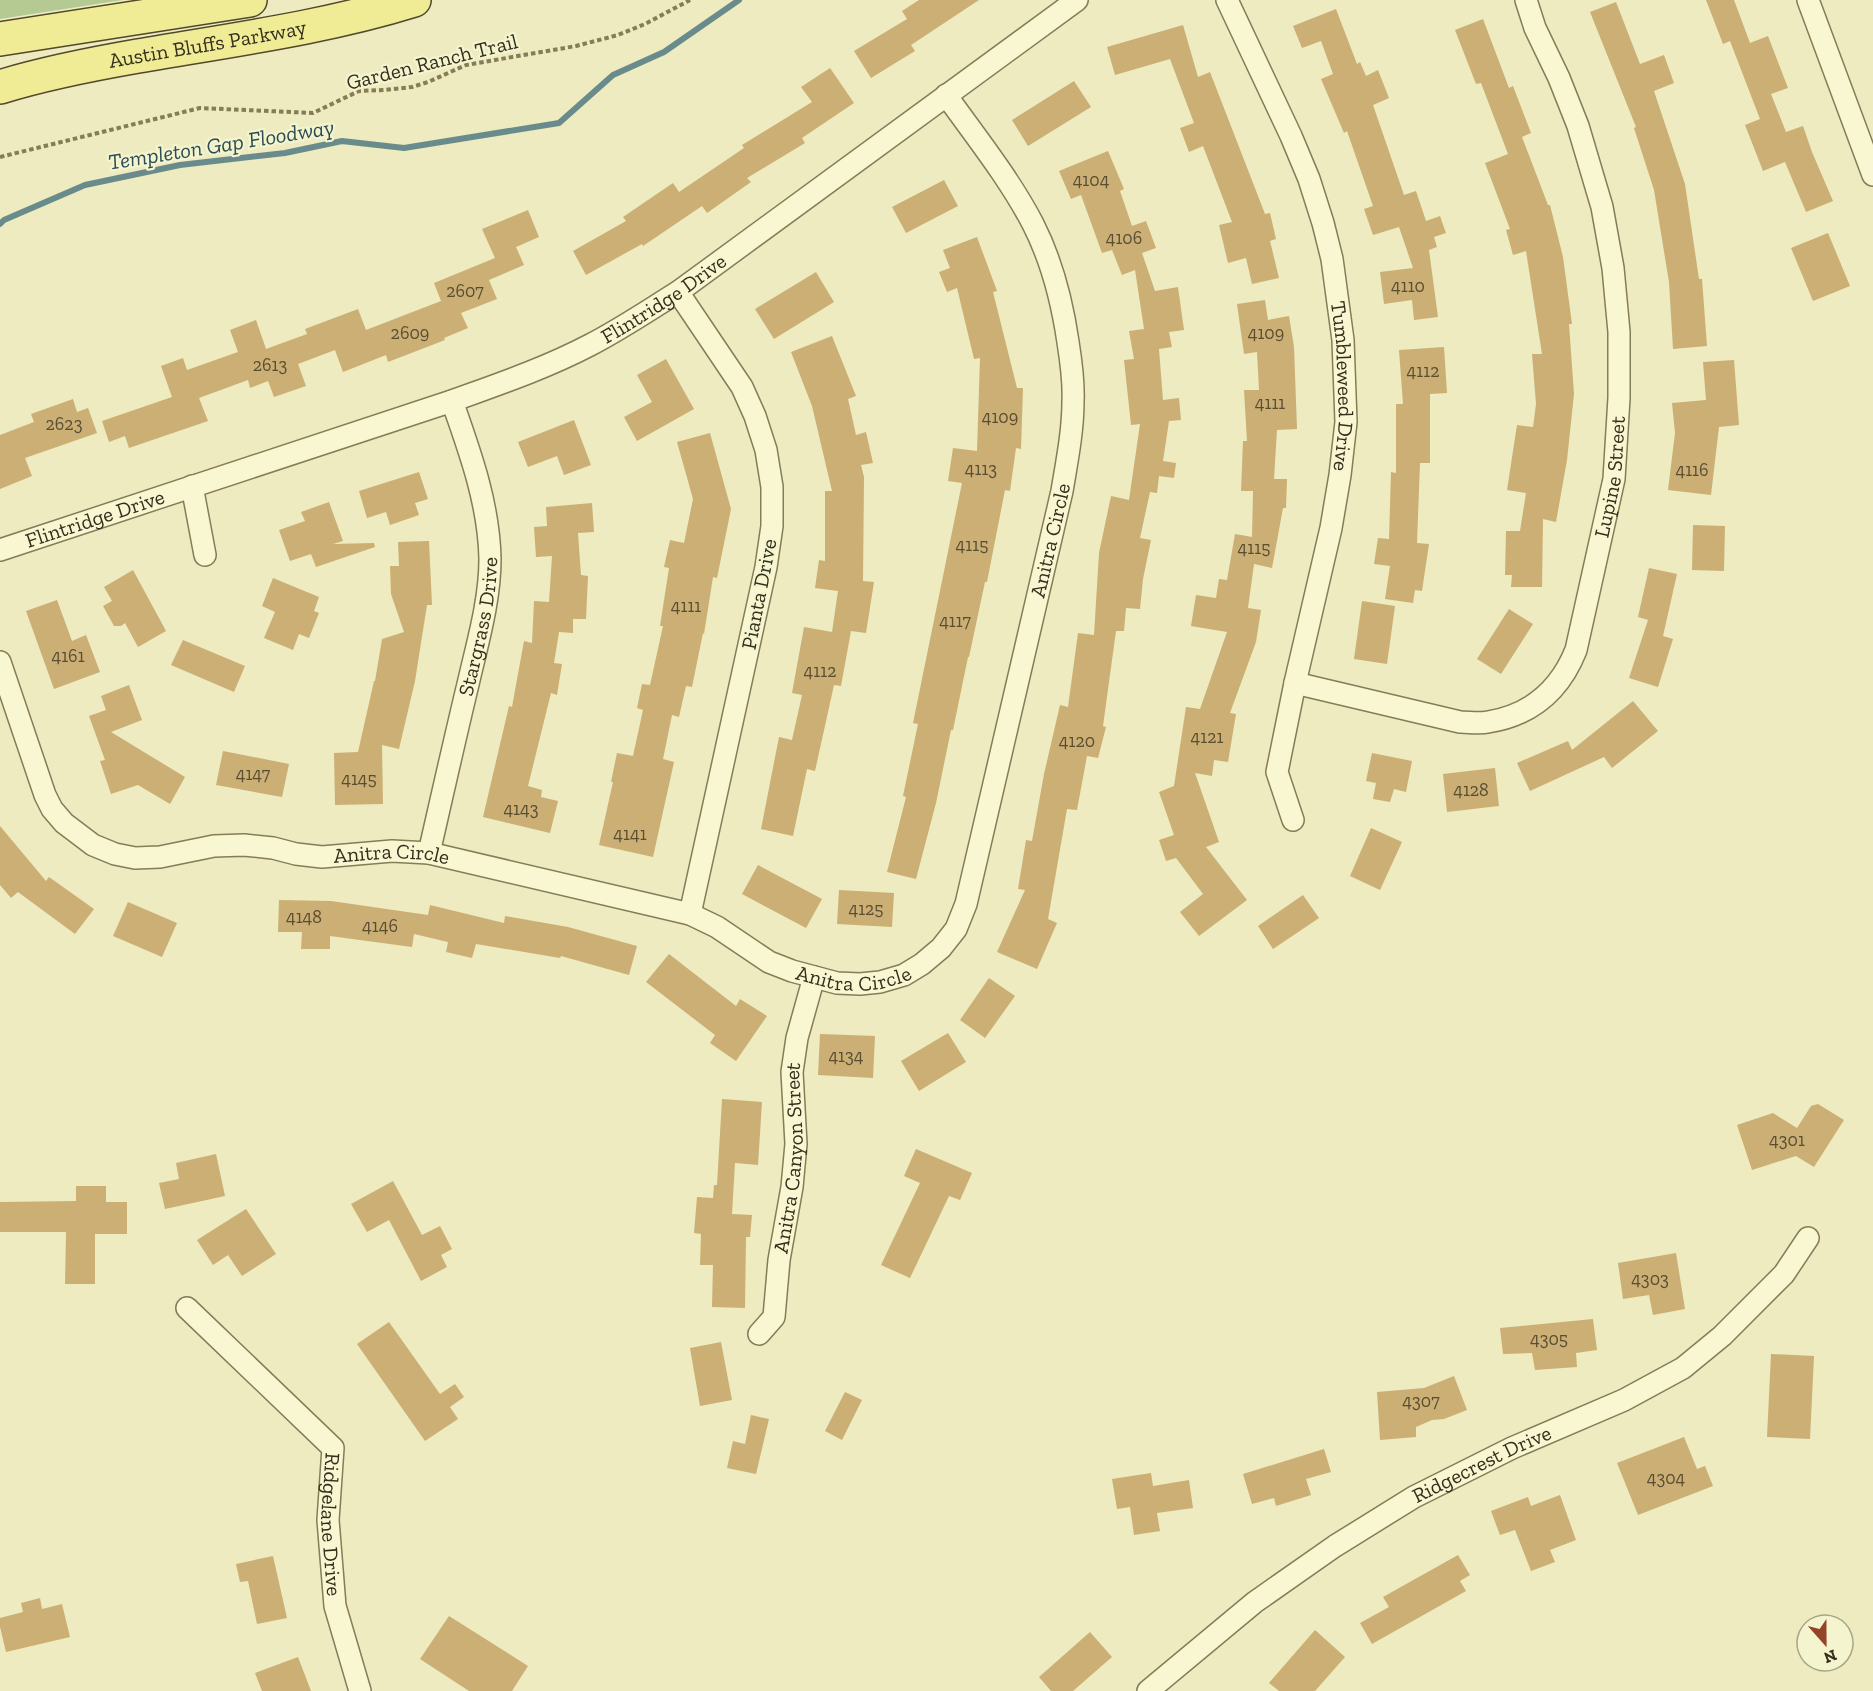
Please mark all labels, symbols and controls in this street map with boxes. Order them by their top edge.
street label: Austin Bluffs Parkway [107,14,308,73]
street label: Garden Ranch Trail [344,28,520,95]
water label: Templeton Gap Floodway [106,113,336,176]
house number: 4104 [1073,169,1110,191]
house number: 4106 [1106,227,1142,249]
street label: Flintridge Drive [596,248,731,349]
house number: 4110 [1391,275,1425,297]
house number: 2607 [446,280,484,302]
street label: Tumbleweed Drive [1326,299,1359,473]
house number: 2609 [391,322,429,344]
house number: 4109 [1248,322,1284,344]
house number: 2613 [253,354,287,376]
house number: 4112 [1407,360,1439,382]
house number: 4111 [1255,392,1285,414]
house number: 4109 [982,406,1018,428]
house number: 2623 [46,413,83,435]
street label: Lupine Street [1588,415,1630,540]
house number: 4113 [965,458,997,480]
house number: 4116 [1675,459,1709,481]
street label: Anitra Circle [1025,481,1075,600]
street label: Flintridge Drive [22,484,168,553]
house number: 4115 [956,534,988,556]
street label: Pianta Drive [736,536,782,651]
house number: 4115 [1238,537,1270,559]
street label: Stargrass Drive [453,557,502,699]
house number: 4111 [671,595,701,617]
house number: 4117 [939,610,971,632]
house number: 4161 [51,645,85,667]
house number: 4112 [804,660,836,682]
house number: 4121 [1191,726,1223,748]
house number: 4120 [1059,730,1095,752]
house number: 4147 [236,763,271,785]
house number: 4145 [341,768,377,790]
house number: 4128 [1453,779,1489,801]
house number: 4143 [503,798,539,820]
house number: 4141 [613,823,647,845]
street label: Anitra Circle [332,838,452,869]
house number: 4125 [848,898,884,920]
house number: 4148 [286,906,322,928]
house number: 4146 [362,915,398,937]
street label: Anitra Circle [793,960,916,996]
house number: 4134 [828,1045,864,1067]
street label: Anitra Canyon Street [767,1060,808,1255]
house number: 4301 [1769,1129,1805,1151]
house number: 4303 [1631,1268,1669,1290]
house number: 4305 [1530,1328,1568,1350]
house number: 4307 [1402,1390,1440,1412]
street label: Ridgecrest Drive [1408,1420,1555,1508]
street label: Ridgelane Drive [316,1452,347,1597]
house number: 4304 [1647,1467,1686,1489]
north arrow [1795,1613,1855,1673]
text: N [1821,1645,1839,1668]

